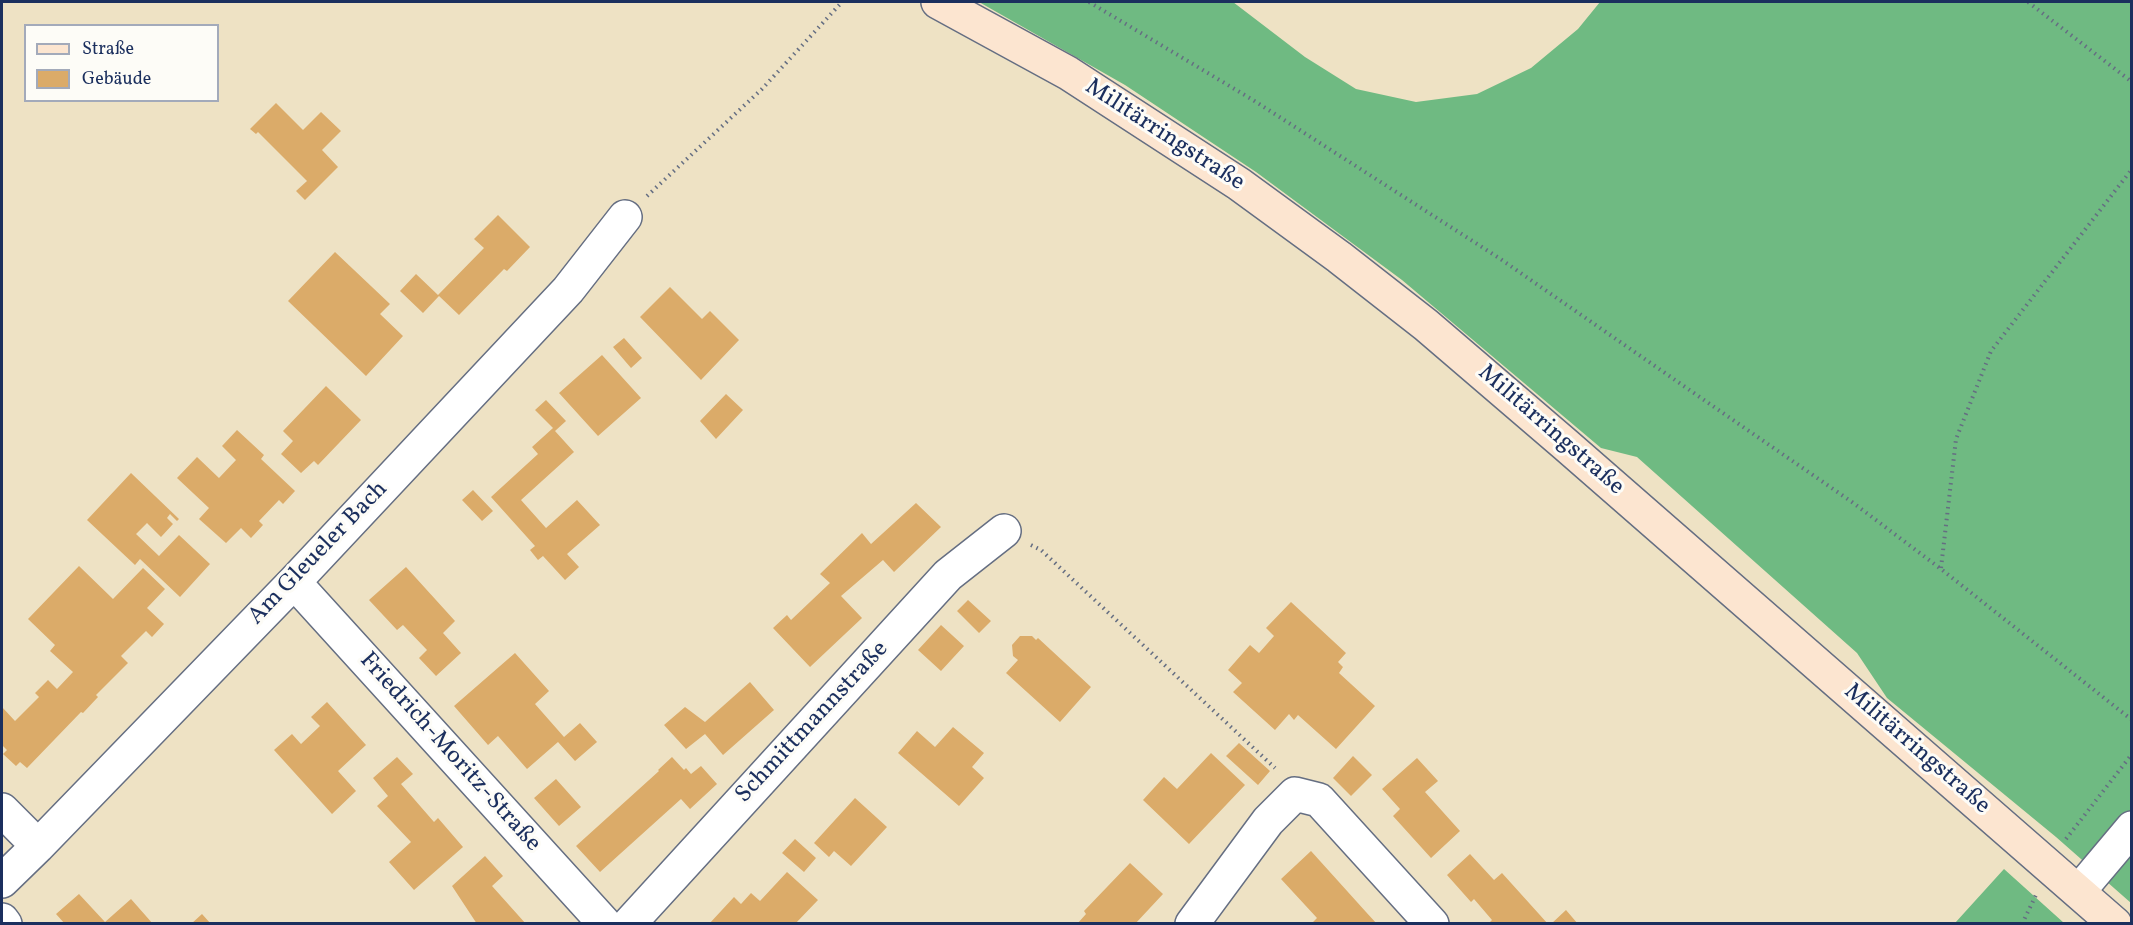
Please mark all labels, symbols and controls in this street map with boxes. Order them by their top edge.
legend [24,24,219,102]
text: Straße [82,37,134,62]
text: Gebäude [82,67,151,92]
street label: Militärringstraße [1079,74,1249,198]
street label: Militärringstraße [1471,360,1629,502]
street label: Am Gleueler Bach [243,476,395,632]
street label: Schmittmannstraße [731,636,895,810]
street label: Friedrich-Moritz-Straße [352,647,546,859]
street label: Militärringstraße [1837,679,1995,821]

